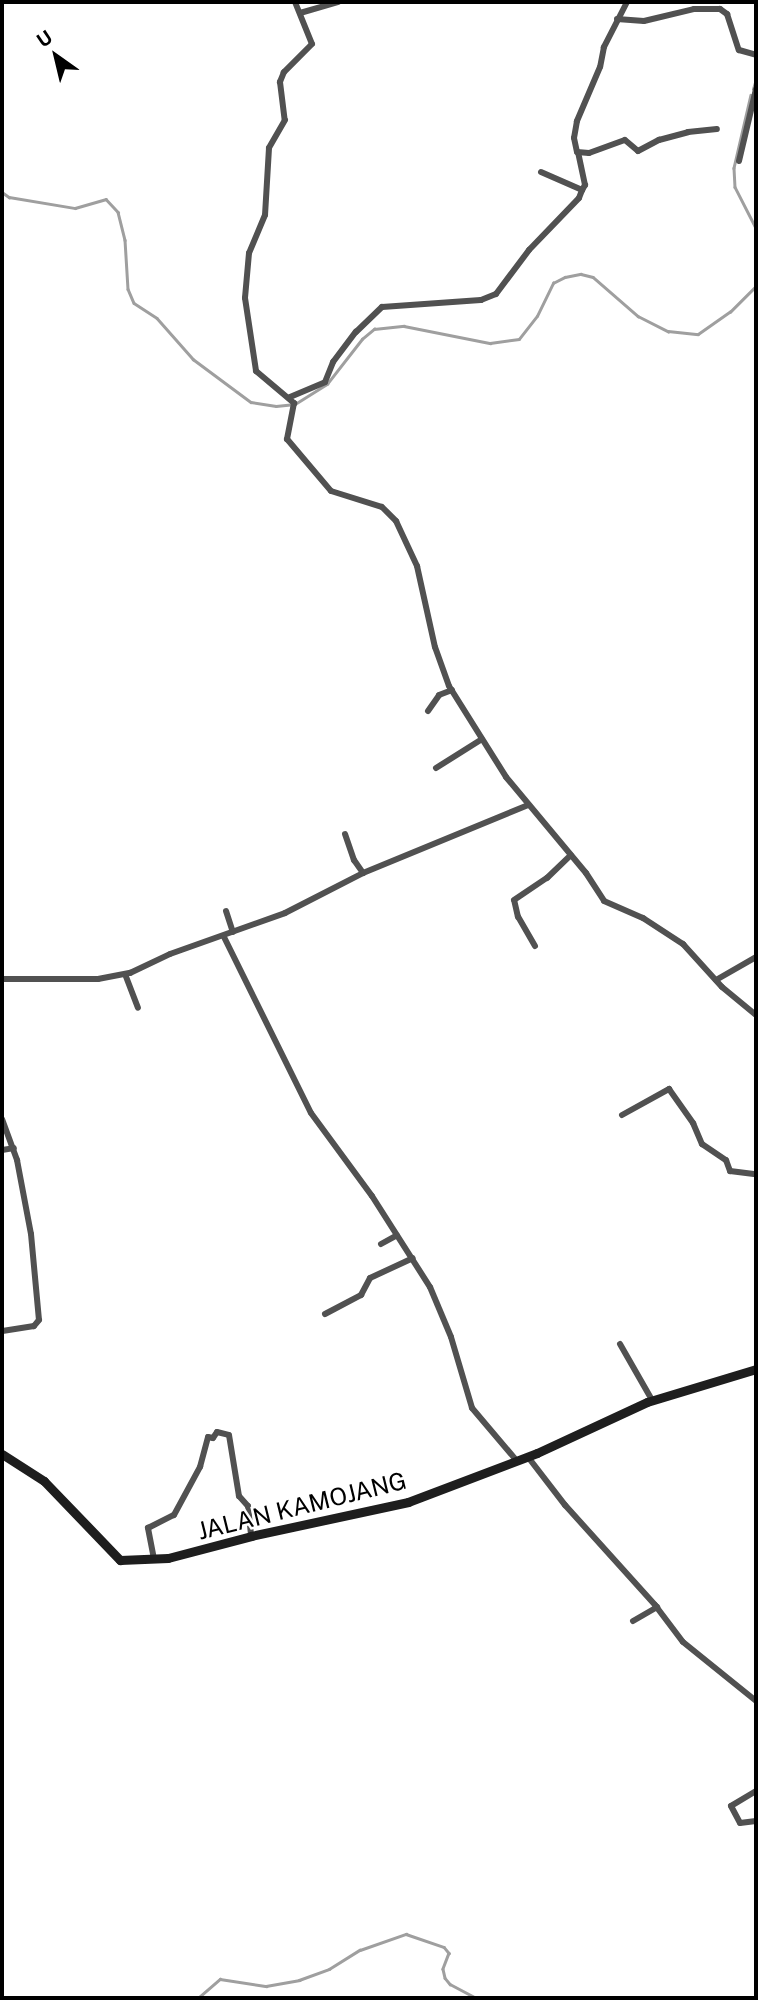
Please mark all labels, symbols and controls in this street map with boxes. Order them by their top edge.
north arrow [21,21,91,91]
text: U [32,26,56,52]
street label: JALAN KAMOJANG [195,1466,409,1546]

